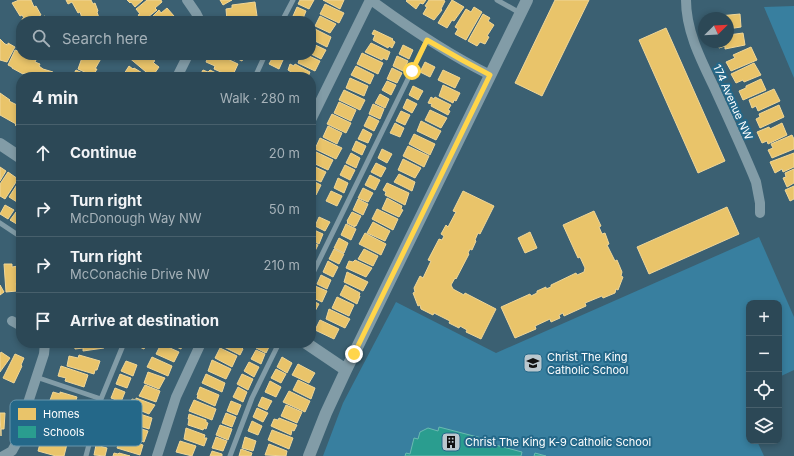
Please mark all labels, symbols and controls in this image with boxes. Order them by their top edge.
north arrow [698,12,734,48]
search box [16,16,316,60]
icon: search [30,27,52,49]
text: Search here [62,29,148,48]
route start [403,62,421,80]
street label: 174 Avenue NW [710,62,756,142]
text: 4 min [32,88,78,108]
text: Walk · 280 m [220,90,300,106]
icon: ahead [32,142,54,164]
text: Continue [70,143,137,162]
text: 20 m [269,145,300,161]
text: Turn right [70,191,142,210]
icon: right [32,198,54,220]
text: 50 m [269,201,300,217]
text: McDonough Way NW [70,210,202,226]
text: Turn right [70,247,142,266]
icon: right [32,254,54,276]
text: 210 m [264,257,300,273]
text: McConachie Drive NW [70,266,209,282]
map controls [746,300,782,444]
button: + [746,300,782,336]
icon: arrive [32,310,54,332]
text: Arrive at destination [70,311,219,330]
button: − [746,336,782,372]
route end [345,345,363,363]
place label: Christ The King Catholic School [547,350,628,377]
school or university icon: Christ The King Catholic School [522,352,544,374]
button: locate [746,372,782,408]
legend [10,400,142,446]
text: Homes [43,407,80,421]
button: layers [746,408,782,444]
text: Schools [43,425,85,439]
building icon: Christ The King K-9 Catholic School [440,431,462,453]
place label: Christ The King K-9 Catholic School [465,435,651,449]

